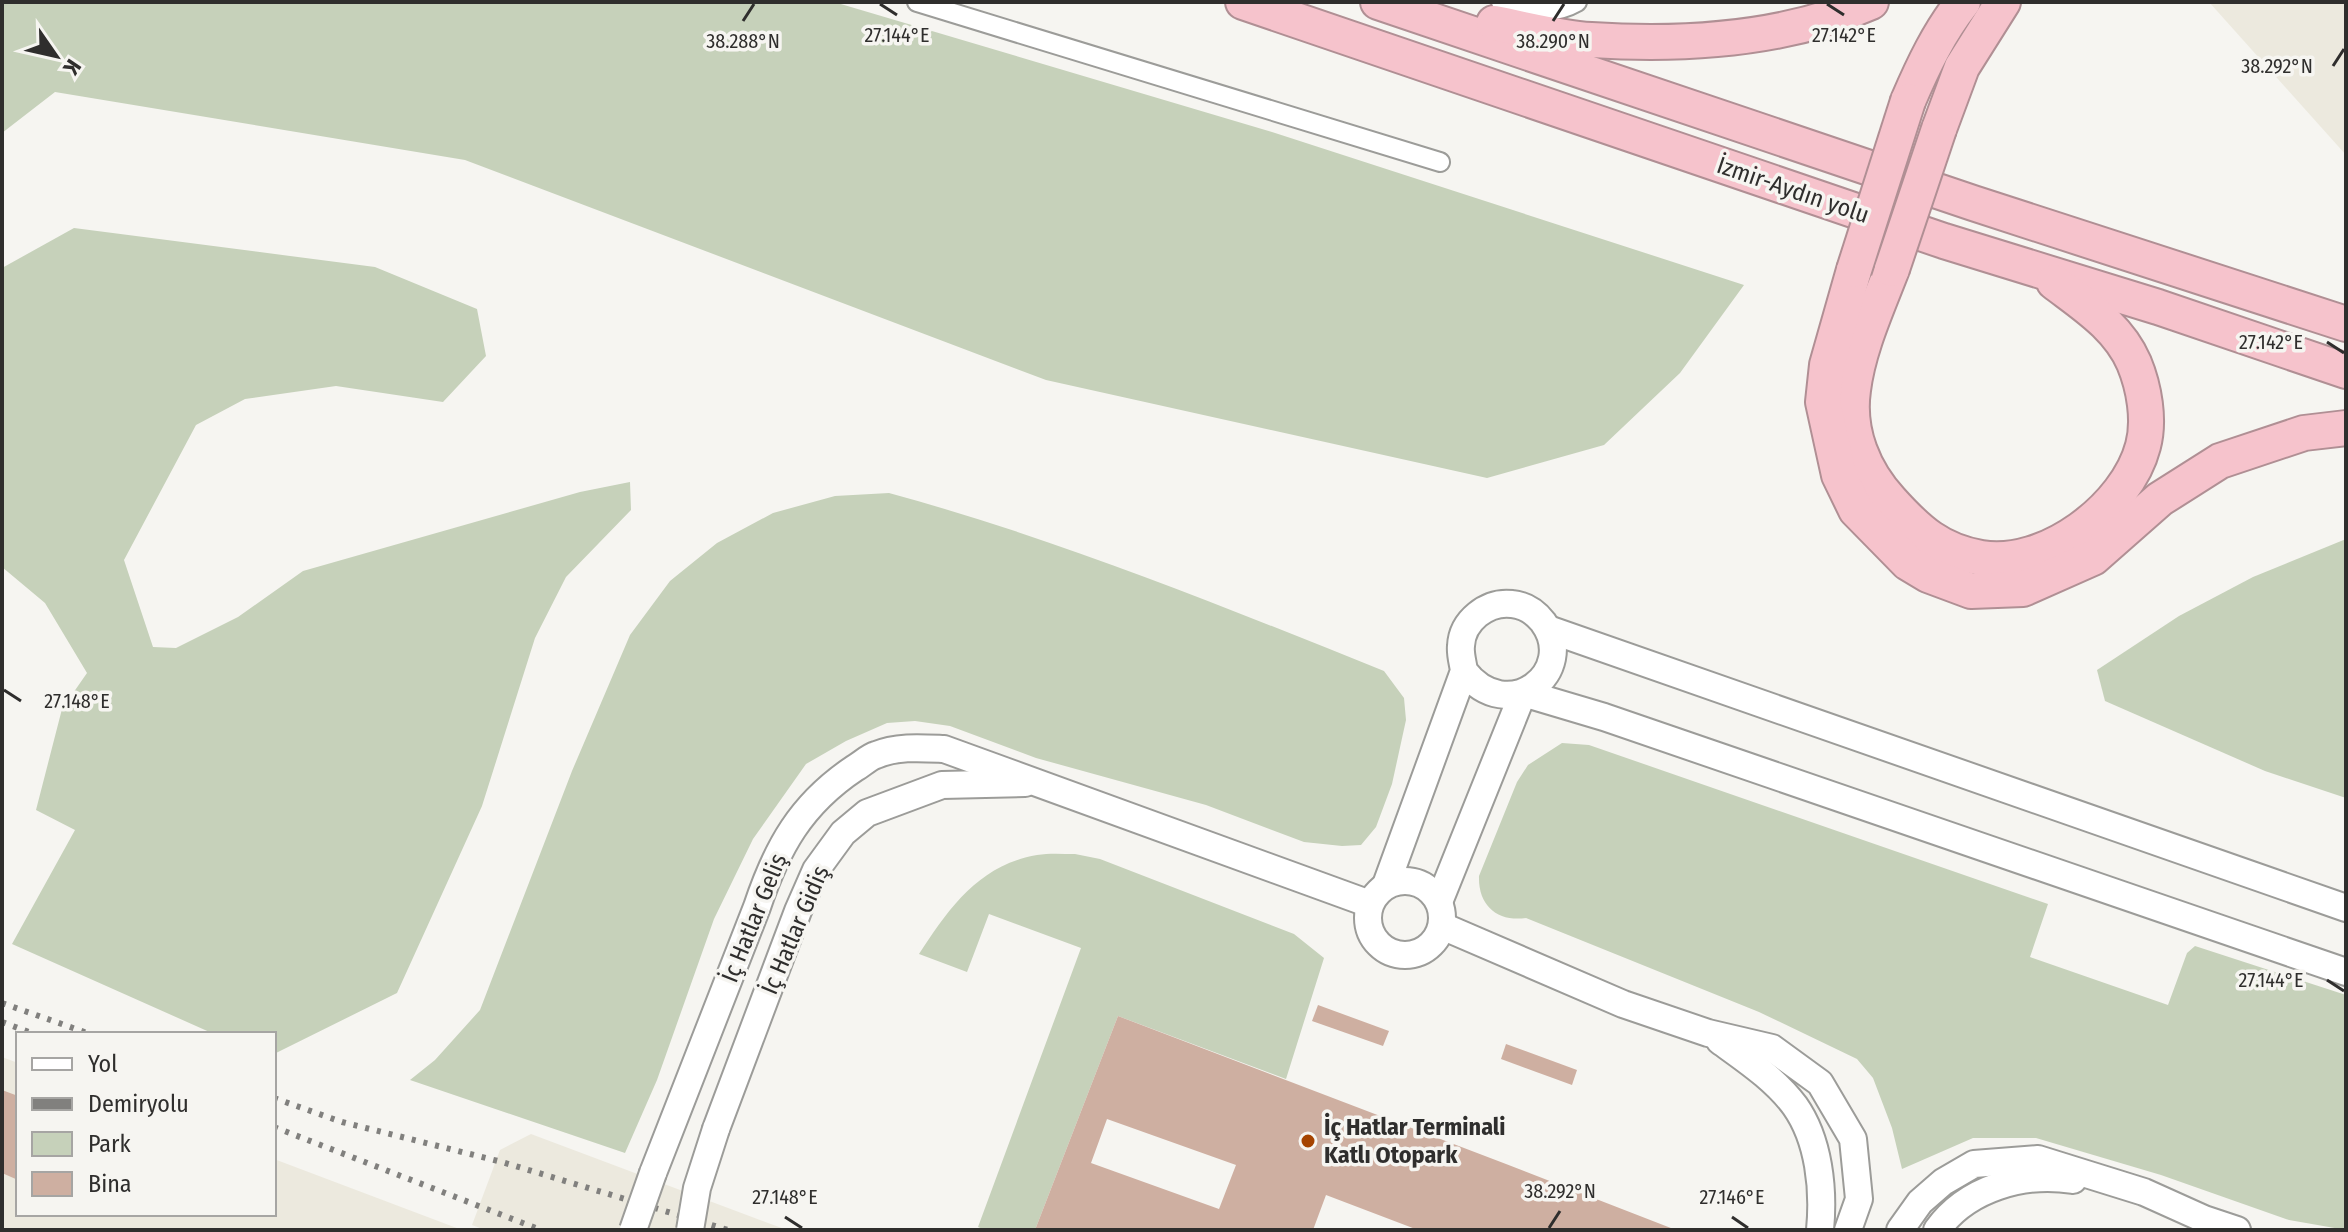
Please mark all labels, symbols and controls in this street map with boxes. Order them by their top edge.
north arrow [16,16,96,96]
text: 27.144°E [865,23,929,47]
text: 27.142°E [1812,23,1876,47]
text: 38.288°N [706,29,780,53]
text: 38.290°N [1516,29,1590,53]
text: K [57,54,87,81]
text: 38.292°N [2241,54,2313,78]
street label: İzmir-Aydın yolu [1713,151,1873,229]
text: 27.142°E [2239,330,2303,354]
text: 27.148°E [44,689,110,713]
street label: İç Hatlar Geliş [715,850,793,986]
street label: İç Hatlar Gidiş [755,861,835,999]
text: 27.144°E [2239,968,2303,992]
legend [16,1032,276,1216]
text: Yol [88,1050,118,1078]
text: Demiryolu [88,1090,189,1118]
place label: İç Hatlar Terminali Katlı Otopark [1324,1112,1506,1169]
text: Park [88,1130,131,1158]
marker: İç Hatlar Terminali Katlı Otopark [1299,1132,1317,1150]
text: Bina [88,1170,132,1198]
text: 38.292°N [1524,1179,1596,1203]
text: 27.148°E [752,1185,818,1209]
text: 27.146°E [1700,1185,1764,1209]

